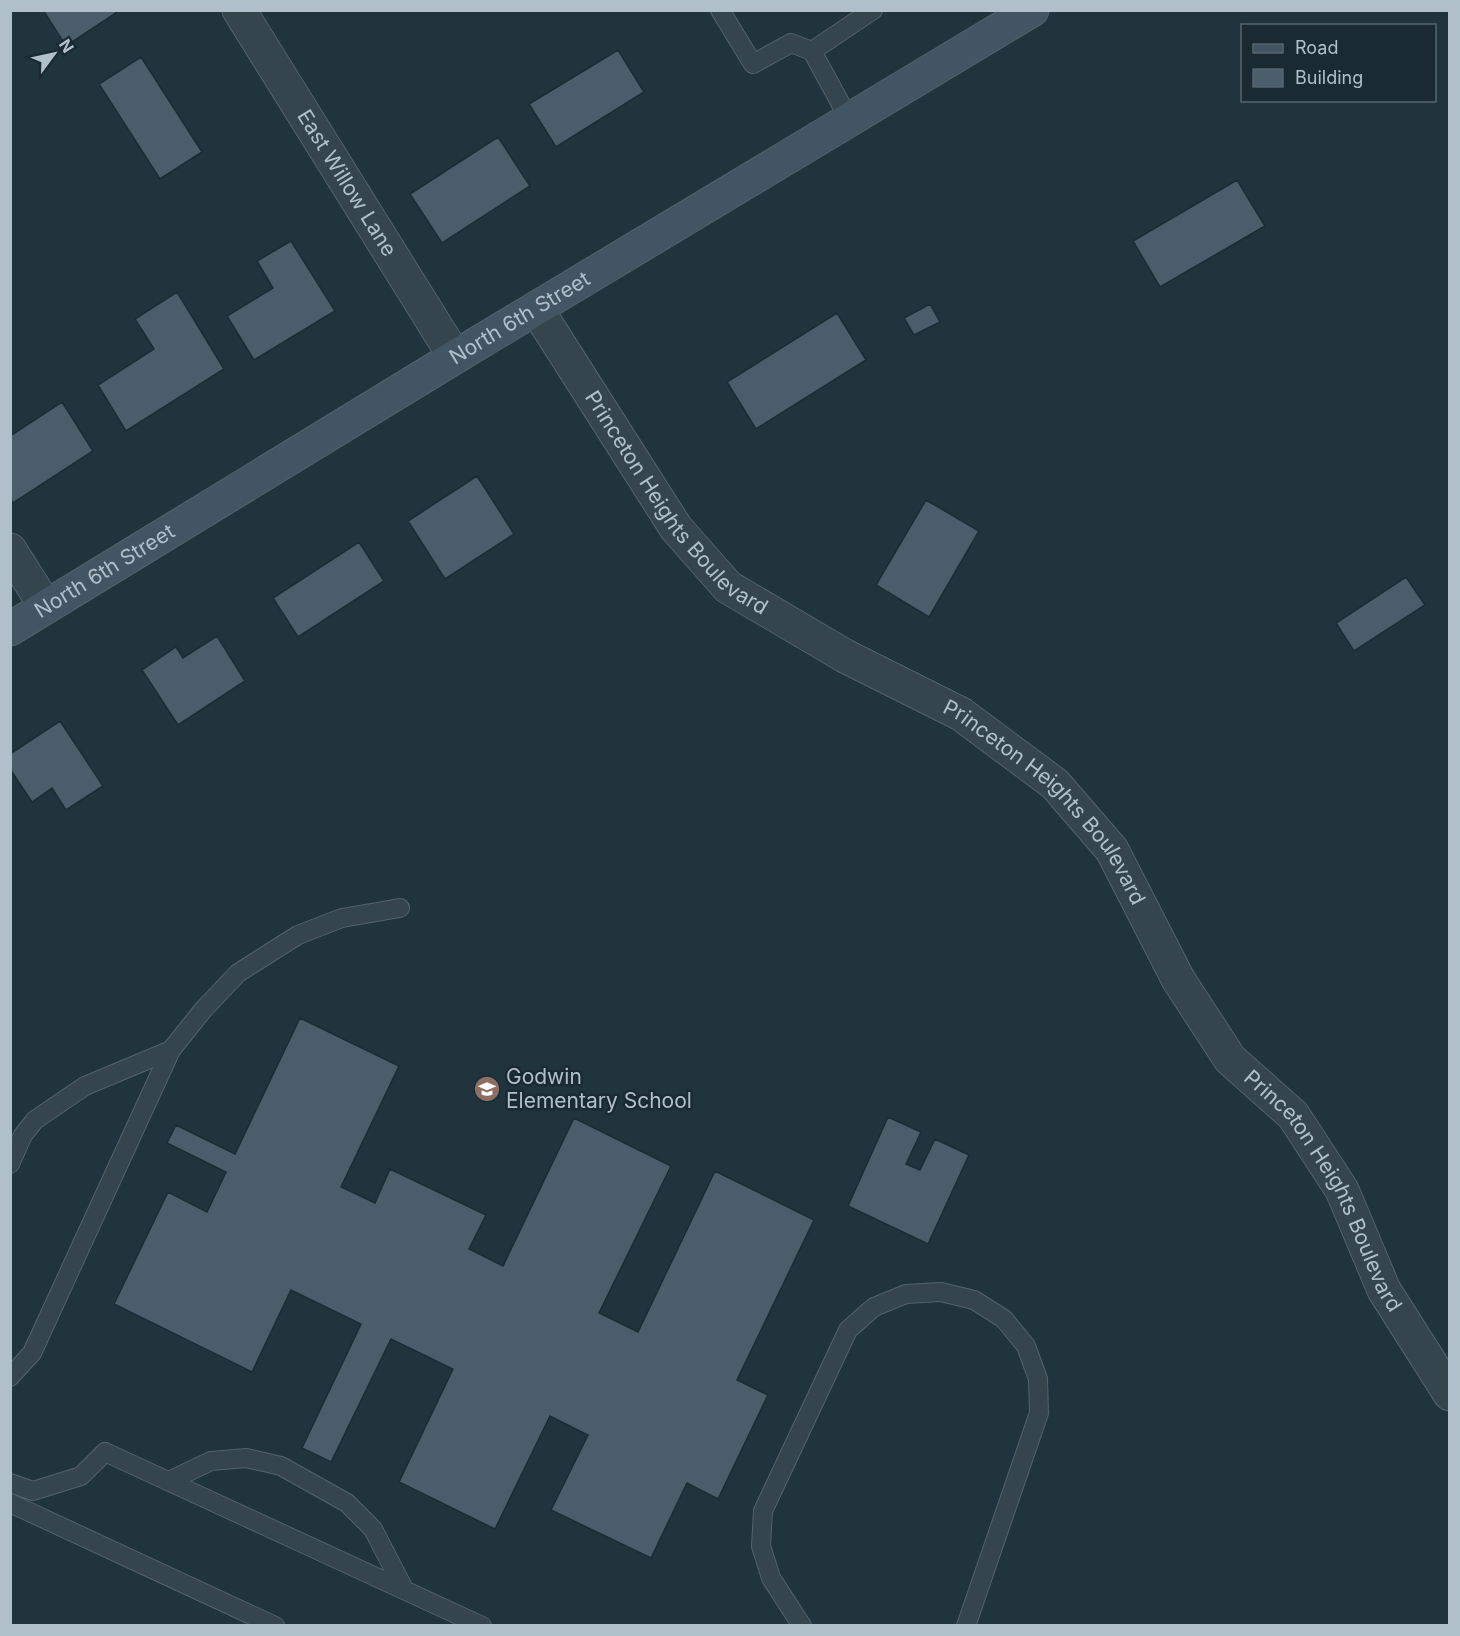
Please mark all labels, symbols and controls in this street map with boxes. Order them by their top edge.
north arrow [24,24,84,84]
legend [1241,24,1436,102]
text: N [55,35,78,56]
text: Road [1295,37,1338,58]
text: Building [1295,67,1363,88]
street label: East Willow Lane [292,105,402,261]
street label: North 6th Street [445,266,594,369]
street label: Princeton Heights Boulevard [580,386,772,620]
street label: North 6th Street [30,518,179,623]
street label: Princeton Heights Boulevard [939,694,1151,909]
place label: Godwin Elementary School [506,1064,692,1113]
street label: Princeton Heights Boulevard [1239,1065,1407,1316]
school or university icon: Godwin Elementary School [472,1074,502,1104]

